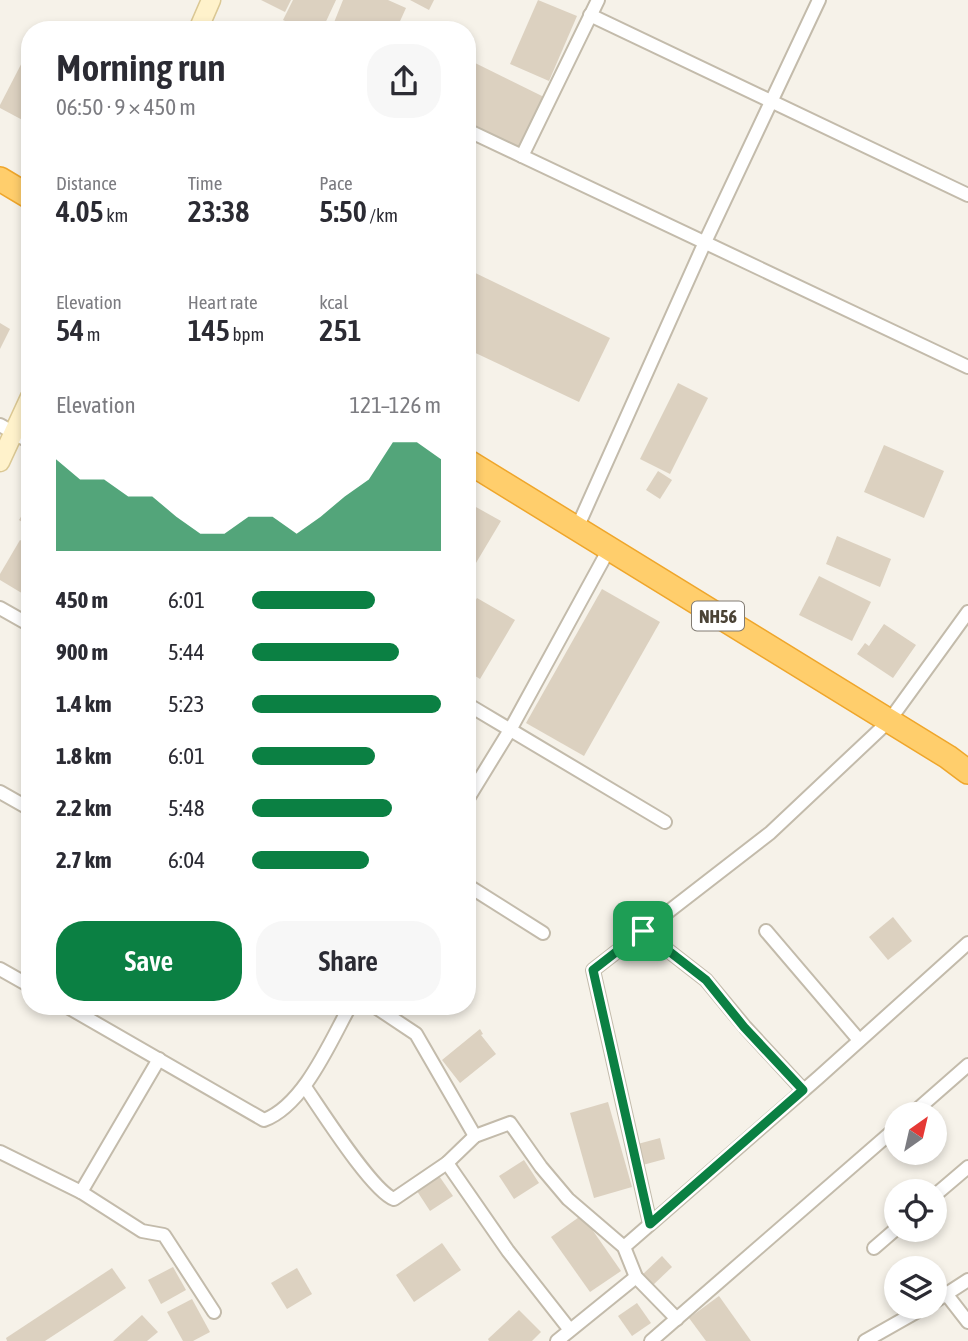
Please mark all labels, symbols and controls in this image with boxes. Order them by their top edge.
button: share [367,44,441,118]
text: Morning run [56,46,226,89]
text: 06:50 · 9 × 450 m [56,94,196,120]
text: Distance [56,172,117,194]
text: Time [188,172,222,194]
text: Pace [319,172,353,194]
text: 4.05 [56,194,104,228]
text: 23:38 [188,194,249,228]
text: 5:50 [319,194,367,228]
text: km [104,204,128,226]
text: /km [367,204,398,226]
text: Elevation [56,291,122,313]
text: Heart rate [188,291,258,313]
text: kcal [319,291,348,313]
text: 54 [56,313,84,347]
text: 145 [188,313,230,347]
text: 251 [319,313,362,347]
text: m [84,323,101,345]
text: bpm [230,323,264,345]
text: Elevation [56,392,136,418]
text: 121–126 m [350,392,441,418]
text: 450 m [56,587,108,613]
text: 6:01 [168,587,205,613]
road number: NH56 [692,602,744,630]
text: 900 m [56,639,108,665]
text: 5:44 [168,639,205,665]
text: 1.4 km [56,691,112,717]
text: 5:23 [168,691,205,717]
text: 1.8 km [56,743,112,769]
text: 6:01 [168,743,205,769]
text: 2.2 km [56,795,112,821]
text: 5:48 [168,795,205,821]
text: 2.7 km [56,847,112,873]
text: 6:04 [168,847,205,873]
pin [613,901,673,961]
icon: arrive [624,912,662,950]
button: Save [56,921,242,1001]
button: Share [256,921,441,1001]
north arrow [884,1102,947,1166]
map controls [884,1102,947,1319]
button: locate [884,1179,947,1242]
button: layers [884,1256,947,1319]

